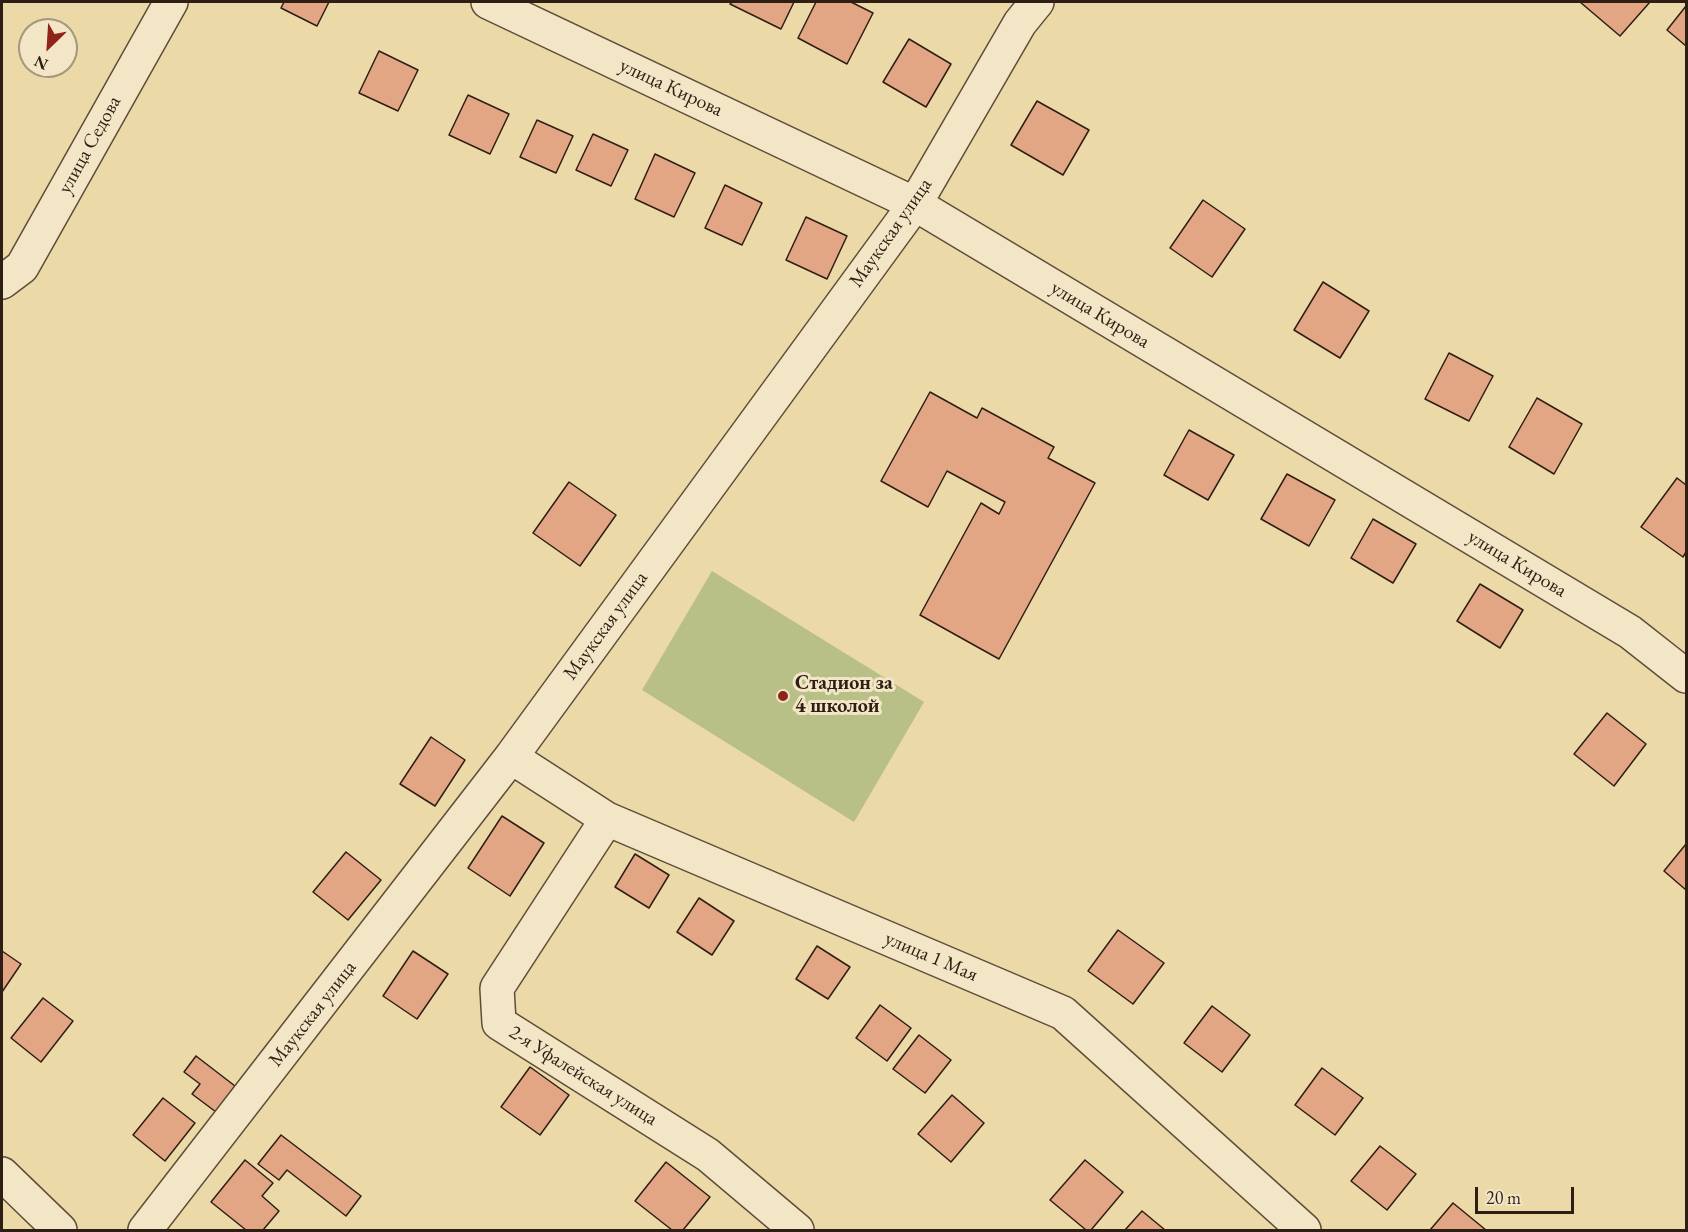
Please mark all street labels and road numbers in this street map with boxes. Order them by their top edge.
street label: улица Кирова [616,54,726,122]
street label: улица Седова [53,92,127,198]
street label: Маукская улица [844,174,938,292]
street label: улица Кирова [1046,276,1154,354]
street label: улица Кирова [1463,525,1571,603]
street label: Маукская улица [559,567,653,685]
street label: улица 1 Мая [881,927,981,987]
street label: Маукская улица [264,956,362,1072]
street label: 2-я Уфалейская улица [504,1021,662,1131]

